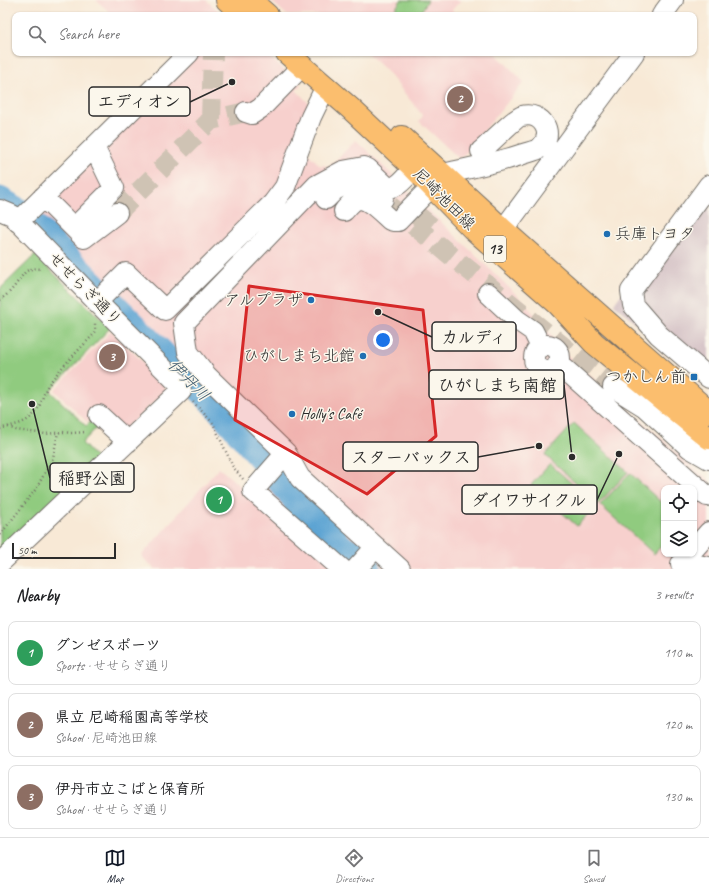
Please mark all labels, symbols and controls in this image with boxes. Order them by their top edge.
search box [12,12,697,56]
icon: search [26,23,48,45]
text: Search here [58,25,119,44]
pin: 2 [447,84,473,114]
callout: エディオン [89,87,190,116]
text: エディオン [97,91,181,112]
street label: 尼崎池田線 [409,164,479,234]
place label: 兵庫トヨタ [615,224,695,244]
marker: 兵庫トヨタ [602,229,612,239]
road number: 13 [484,236,506,262]
street label: せせらぎ通り [44,248,126,330]
place label: アルプラザ [224,290,303,310]
marker: アルプラザ [306,295,316,305]
callout: カルディ [432,322,516,351]
text: カルディ [441,327,507,348]
your location [373,330,393,350]
pin: 3 [99,342,125,372]
place label: ひがしまち北館 [243,346,355,366]
marker: ひがしまち北館 [358,351,368,361]
water label: 伊丹川 [164,355,214,405]
place label: つかしん前 [606,367,686,387]
callout: ひがしまち南館 [429,370,564,399]
marker: つかしん前 [689,372,699,382]
text: ひがしまち南館 [438,375,557,396]
place label: Holly's Café [300,404,364,424]
marker: Holly's Café [287,409,297,419]
callout: スターバックス [343,442,478,471]
text: スターバックス [351,447,471,468]
callout: 稲野公園 [50,463,134,492]
text: 稲野公園 [58,468,126,489]
pin: 1 [206,485,232,515]
callout: ダイワサイクル [462,485,597,514]
map controls [661,485,697,557]
button: locate [661,485,697,521]
text: ダイワサイクル [471,490,587,511]
button: layers [661,521,697,557]
scale bar [12,541,116,560]
text: 50 m [18,543,37,557]
text: Nearby [16,585,59,606]
text: 3 results [655,587,693,603]
text: グンゼスポーツ [55,636,161,655]
text: 1 [27,645,33,661]
text: 110 m [664,645,692,661]
text: Sports · せせらぎ通り [55,658,171,674]
text: 県立 尼崎稲園高等学校 [55,708,209,727]
text: 2 [27,717,33,733]
text: 120 m [664,717,692,733]
text: School · 尼崎池田線 [55,730,157,746]
text: 伊丹市立こばと保育所 [55,780,205,799]
text: 3 [27,789,33,805]
text: 130 m [664,789,692,805]
text: School · せせらぎ通り [55,802,170,818]
tab: Map [104,847,126,885]
tab: Directions [335,847,374,885]
tab: Saved [583,847,605,885]

